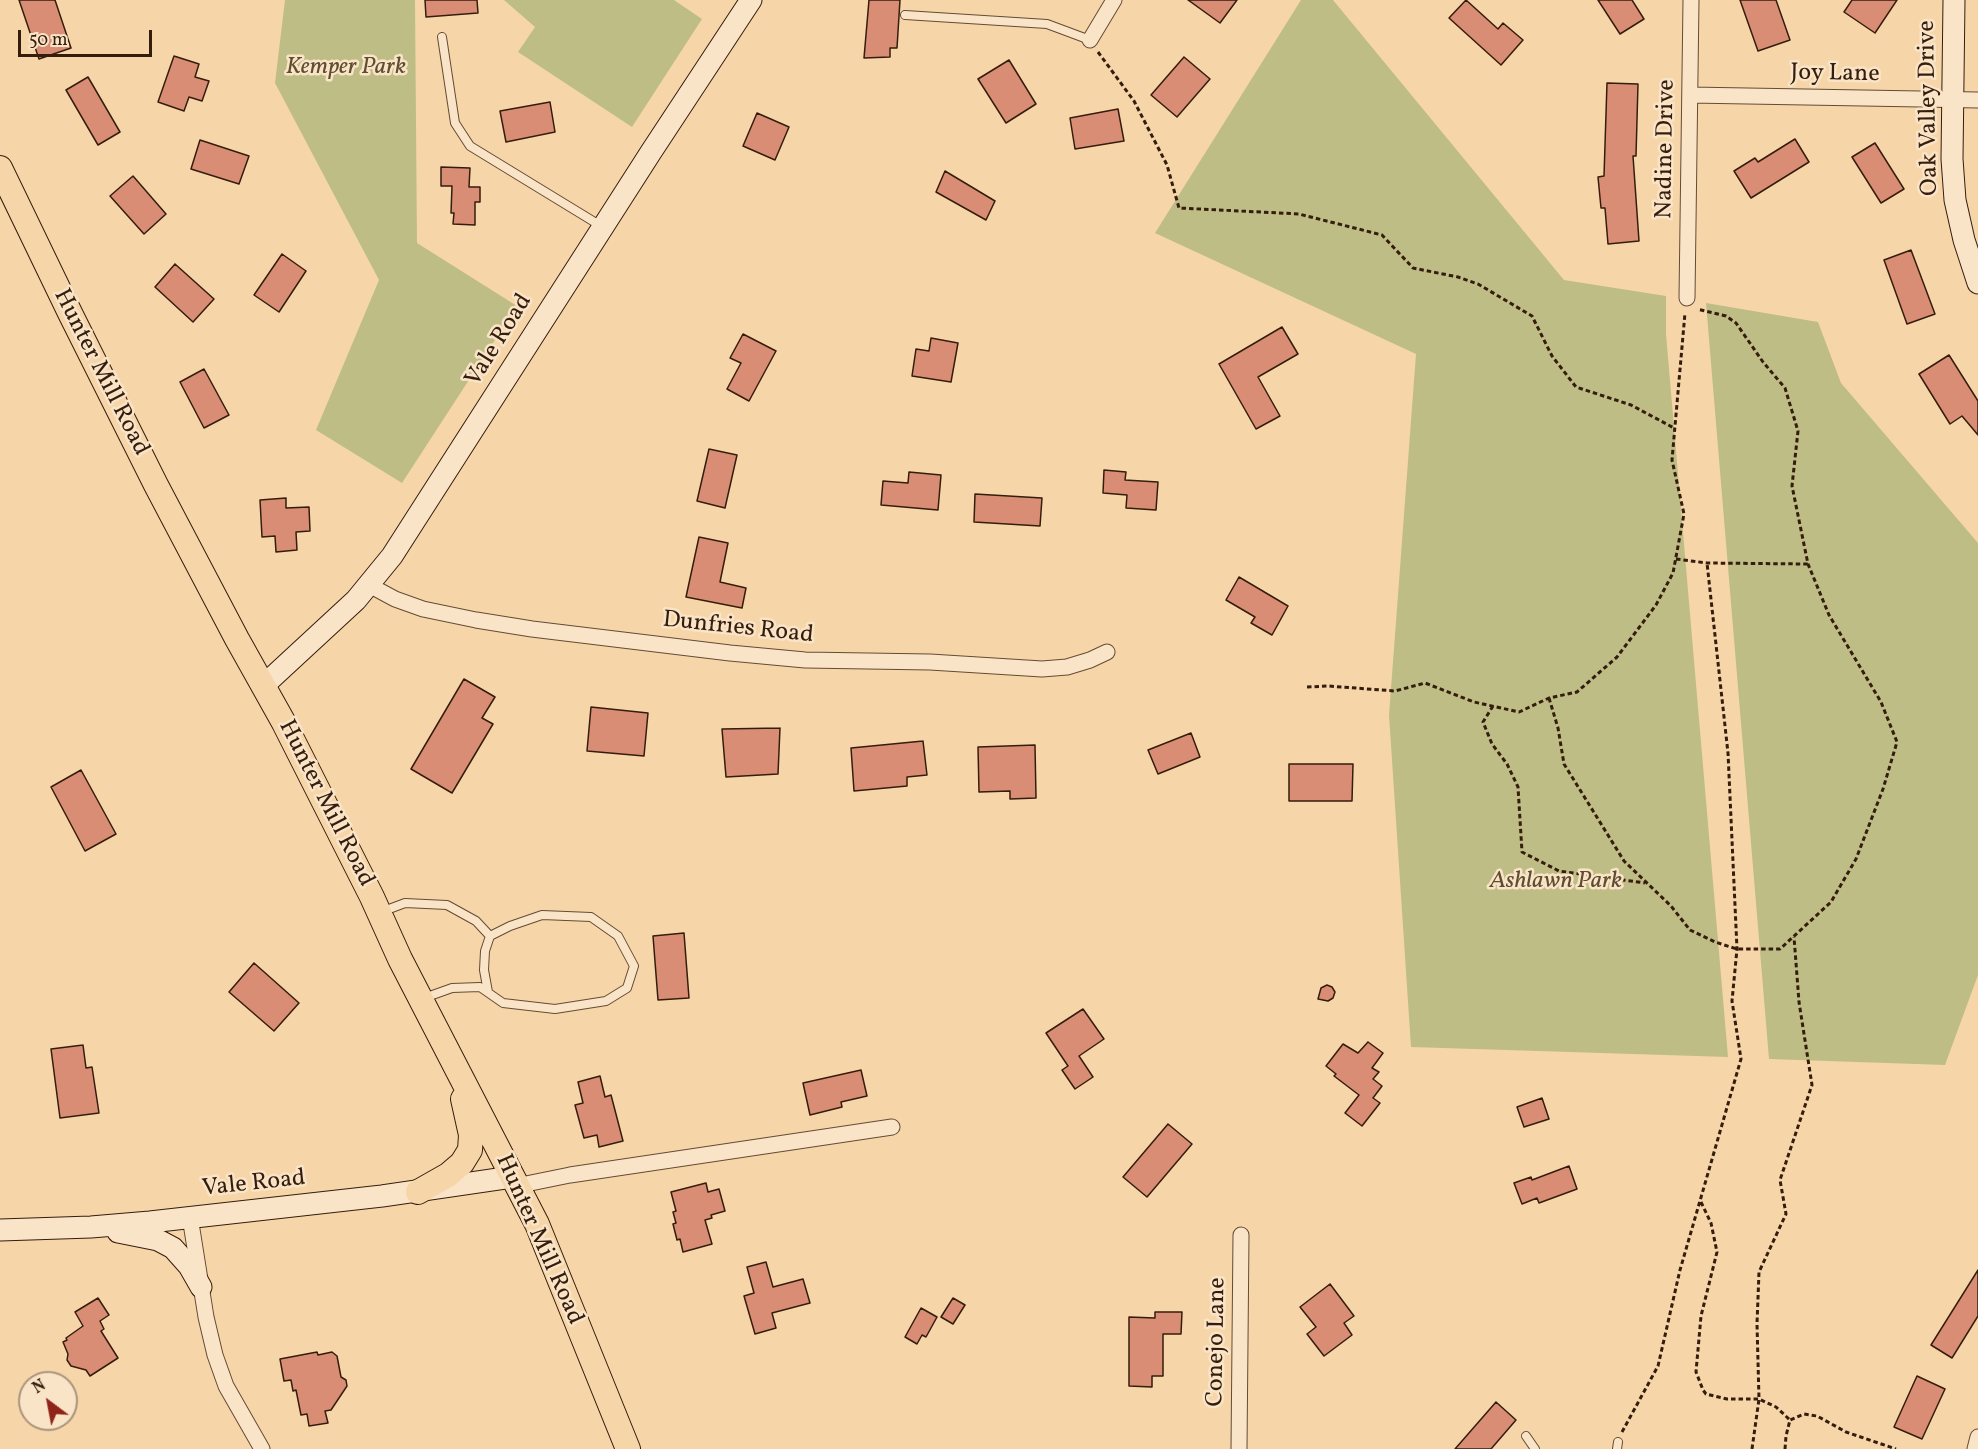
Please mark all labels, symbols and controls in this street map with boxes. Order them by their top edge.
scale bar [21,18,154,56]
street label: Oak Valley Drive [1914,20,1946,196]
text: 50 m [29,28,68,53]
park label: Kemper Park [286,55,406,83]
street label: Joy Lane [1790,60,1880,90]
street label: Nadine Drive [1651,79,1683,219]
street label: Hunter Mill Road [46,285,154,461]
street label: Vale Road [460,289,540,393]
street label: Dunfries Road [661,607,815,651]
street label: Hunter Mill Road [271,716,379,892]
park label: Ashlawn Park [1490,869,1622,897]
street label: Hunter Mill Road [488,1150,588,1330]
street label: Vale Road [201,1165,307,1205]
street label: Conejo Lane [1202,1277,1234,1407]
north arrow [18,1371,78,1431]
text: N [29,1375,50,1400]

